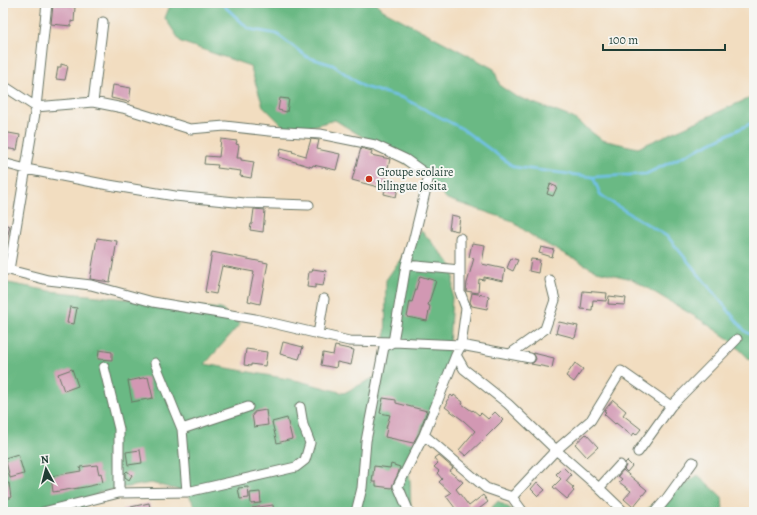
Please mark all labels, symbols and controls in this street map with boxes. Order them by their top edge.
scale bar [603,26,725,52]
text: 100 m [609,32,638,48]
place label: Groupe scolaire bilingue Josita [377,164,453,194]
marker: Groupe scolaire bilingue Josita [364,174,374,184]
north arrow [26,449,66,489]
text: N [40,452,50,468]

